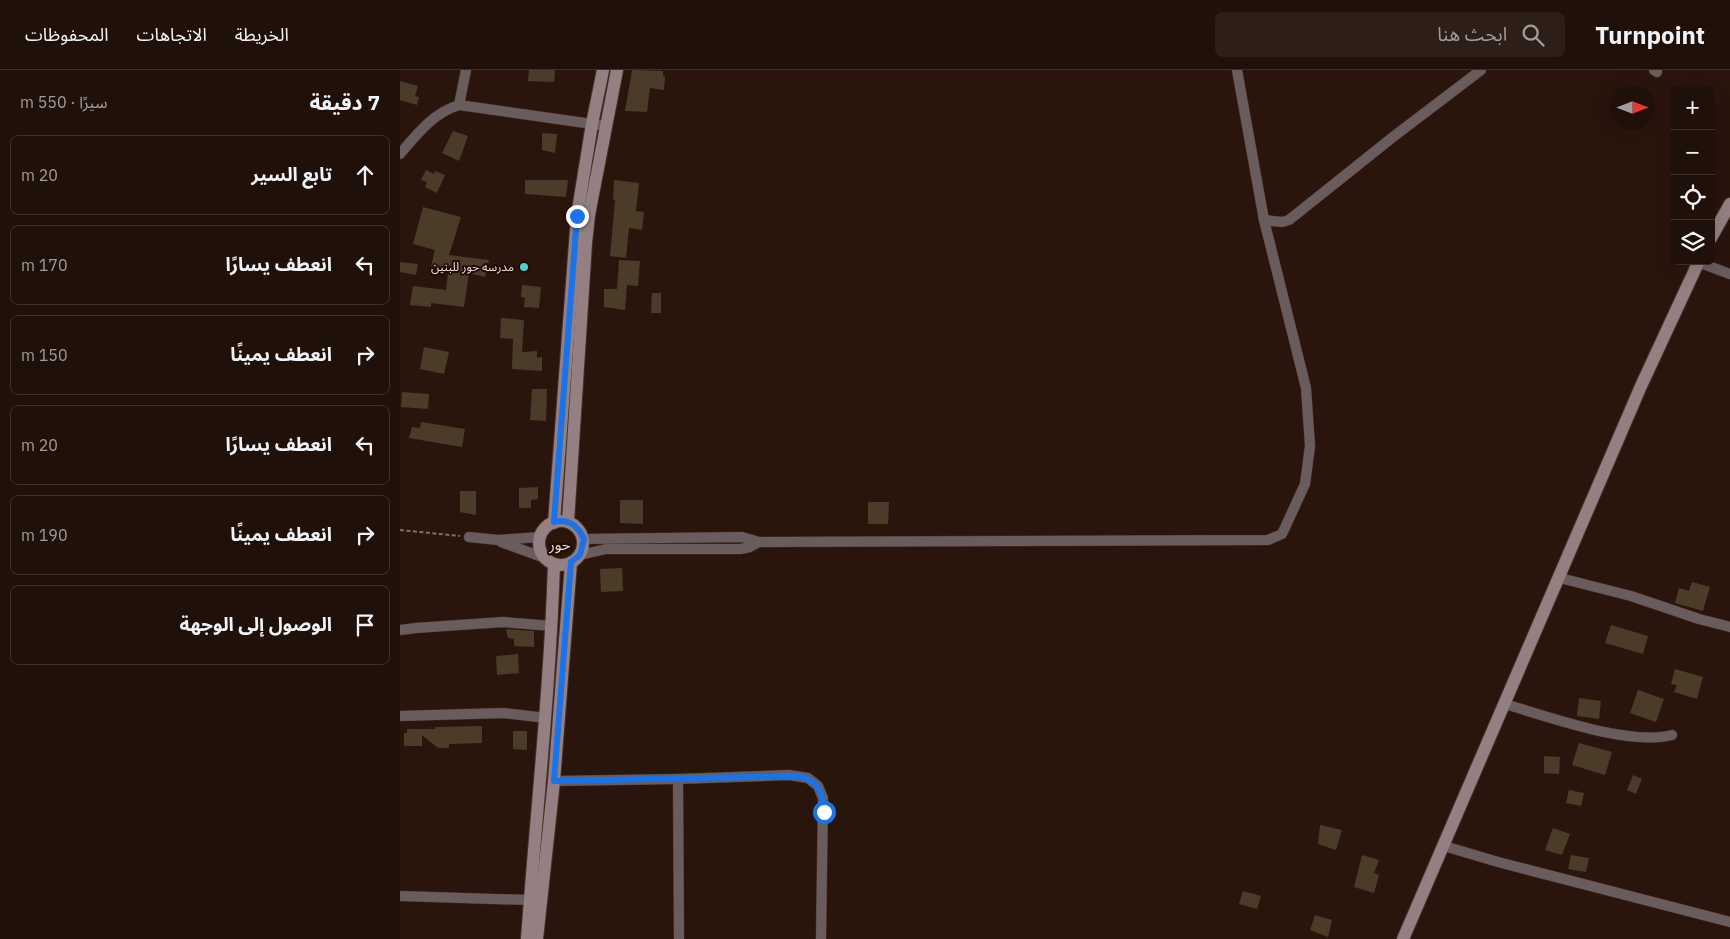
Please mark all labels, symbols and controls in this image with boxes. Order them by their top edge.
search box [1215,12,1565,57]
text: Turnpoint [1595,19,1705,51]
icon: search [1519,21,1547,49]
text: ابحث هنا [1437,22,1507,46]
text: المحفوظات [25,23,109,46]
text: الاتجاهات [137,23,207,46]
text: الخريطة [235,23,289,46]
north arrow [1610,85,1655,130]
map controls [1670,85,1715,265]
button: + [1670,85,1715,130]
text: 7 دقيقة [310,88,380,116]
text: سيرًا · 550 m [20,92,108,112]
button: − [1670,130,1715,175]
icon: ahead [351,161,379,189]
text: تابع السير [251,162,332,186]
text: 20 m [21,165,58,185]
button: locate [1670,175,1715,220]
route end [566,205,589,228]
button: layers [1670,220,1715,265]
icon: left [351,251,379,279]
text: انعطف يسارًا [225,252,332,276]
text: 170 m [21,255,68,275]
place label: مدرسه حور للبنين [431,259,514,274]
marker: مدرسه حور للبنين [518,261,530,273]
icon: right [351,341,379,369]
text: انعطف يمينًا [230,342,332,366]
text: 150 m [21,345,68,365]
icon: left [351,431,379,459]
text: انعطف يسارًا [225,432,332,456]
text: 20 m [21,435,58,455]
icon: right [351,521,379,549]
text: انعطف يمينًا [230,522,332,546]
text: 190 m [21,525,68,545]
district label: حور [548,535,571,554]
icon: arrive [351,611,379,639]
text: الوصول إلى الوجهة [180,612,332,636]
route start [813,801,836,824]

